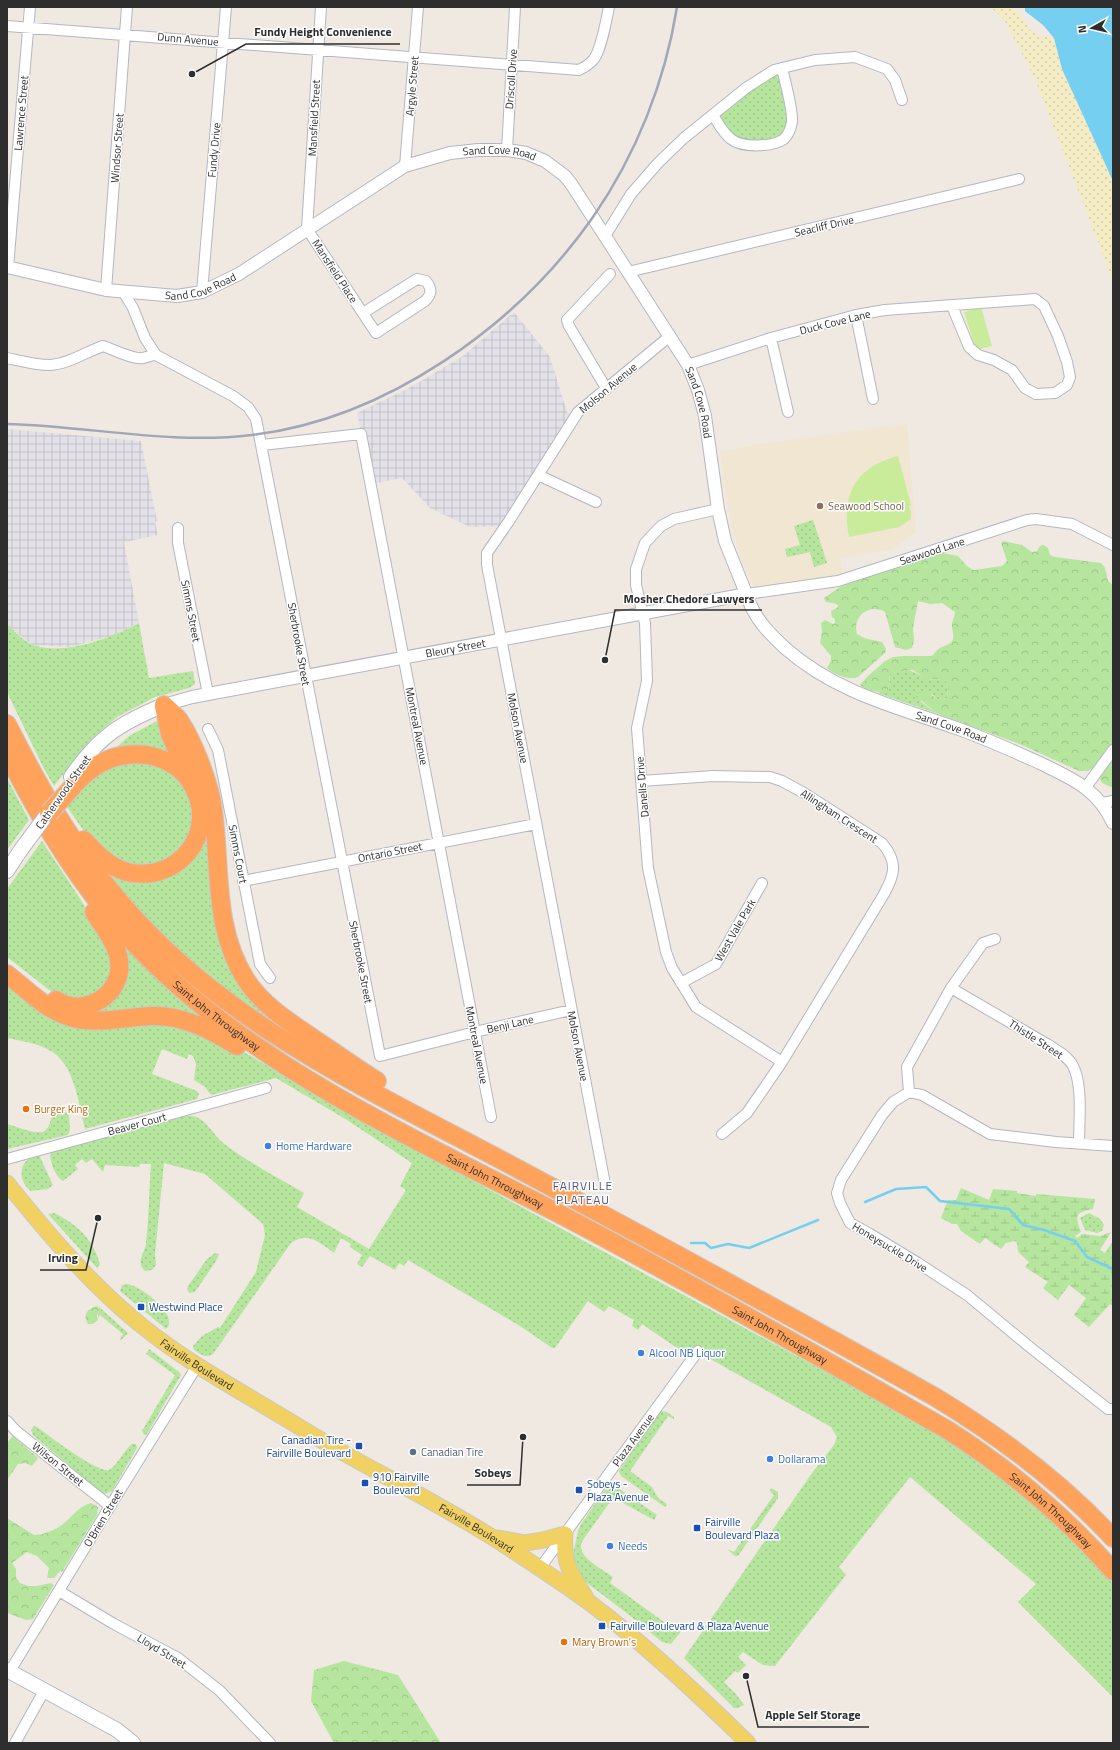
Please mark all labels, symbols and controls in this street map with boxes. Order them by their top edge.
north arrow [1072,8,1112,48]
callout: Fundy Height Convenience [246,20,400,44]
text: Fundy Height Convenience [254,22,392,41]
text: N [1074,25,1091,34]
street label: Dunn Avenue [157,28,220,50]
street label: Driscoll Drive [501,48,521,110]
street label: Argyle Street [401,55,423,117]
street label: Lawrence Street [10,75,32,151]
street label: Mansfield Street [304,79,324,157]
street label: Windsor Street [107,113,127,183]
street label: Fundy Drive [204,121,224,178]
street label: Sand Cove Road [462,142,539,165]
street label: Seacliff Drive [793,211,856,241]
street label: Mansfield Place [308,236,362,306]
street label: Sand Cove Road [164,269,239,304]
street label: Duck Cove Lane [798,305,872,339]
street label: Molson Avenue [576,359,641,417]
street label: Sand Cove Road [681,364,716,440]
place label: Seawood School [828,498,904,514]
marker: Seawood School [815,501,825,511]
street label: Seawood Lane [897,533,967,569]
street label: Simms Street [177,579,205,643]
callout: Mosher Chedore Lawyers [615,586,762,610]
text: Mosher Chedore Lawyers [624,589,755,608]
street label: Sherbrooke Street [284,601,314,687]
street label: Bleury Street [424,635,487,662]
street label: Montreal Avenue [402,686,432,767]
street label: Molson Avenue [503,692,533,765]
street label: Sand Cove Road [914,707,989,747]
street label: Catherwood Street [31,752,95,832]
street label: Danells Drive [631,756,653,818]
street label: Allingham Crescent [797,785,881,847]
street label: Simms Court [224,823,252,885]
street label: Ontario Street [356,838,424,866]
street label: West Vale Park [711,895,760,964]
street label: Sherbrooke Street [345,919,377,1005]
street label: Saint John Throughway [169,977,264,1055]
street label: Montreal Avenue [462,1005,492,1086]
street label: Molson Avenue [563,1010,593,1083]
street label: Benji Lane [485,1011,535,1037]
street label: Thistle Street [1006,1015,1066,1063]
place label: Burger King [34,1101,88,1117]
marker: Burger King [21,1104,31,1114]
street label: Beaver Court [106,1108,168,1139]
place label: Home Hardware [276,1138,352,1154]
marker: Home Hardware [263,1141,273,1151]
street label: Saint John Throughway [444,1149,547,1213]
district label: FAIRVILLE PLATEAU [553,1176,613,1209]
street label: Honeysuckle Drive [849,1218,931,1276]
callout: Irving [40,1246,86,1270]
text: Irving [48,1248,79,1267]
place label: Westwind Place [149,1299,223,1315]
marker: Westwind Place [136,1302,146,1312]
street label: Saint John Throughway [729,1302,831,1368]
street label: Fairville Boulevard [157,1335,237,1394]
place label: Alcool NB Liquor [649,1345,725,1361]
marker: Alcool NB Liquor [636,1348,646,1358]
street label: Plaza Avenue [608,1410,658,1470]
place label: Canadian Tire - Fairville Boulevard [266,1432,351,1461]
street label: Wilson Street [29,1438,87,1490]
marker: Canadian Tire - Fairville Boulevard [354,1441,364,1451]
place label: Canadian Tire [421,1444,484,1460]
marker: Canadian Tire [408,1447,418,1457]
place label: Dollarama [778,1451,826,1467]
marker: Dollarama [765,1454,775,1464]
callout: Sobeys [467,1461,520,1485]
text: Sobeys [474,1463,512,1482]
street label: Saint John Throughway [1006,1468,1097,1552]
place label: 910 Fairville Boulevard [373,1469,430,1498]
place label: Sobeys - Plaza Avenue [587,1476,649,1505]
marker: 910 Fairville Boulevard [360,1478,370,1488]
marker: Sobeys - Plaza Avenue [574,1485,584,1495]
street label: O'Brien Street [79,1486,127,1550]
street label: Fairville Boulevard [436,1499,517,1557]
place label: Fairville Boulevard Plaza [705,1514,780,1543]
marker: Fairville Boulevard Plaza [692,1523,702,1533]
place label: Needs [618,1538,647,1554]
marker: Needs [605,1541,615,1551]
place label: Fairville Boulevard & Plaza Avenue [610,1618,769,1634]
marker: Fairville Boulevard & Plaza Avenue [597,1621,607,1631]
street label: Lloyd Street [134,1630,190,1672]
place label: Mary Brown's [572,1634,636,1650]
marker: Mary Brown's [559,1637,569,1647]
callout: Apple Self Storage [758,1703,869,1727]
text: Apple Self Storage [765,1705,861,1724]

